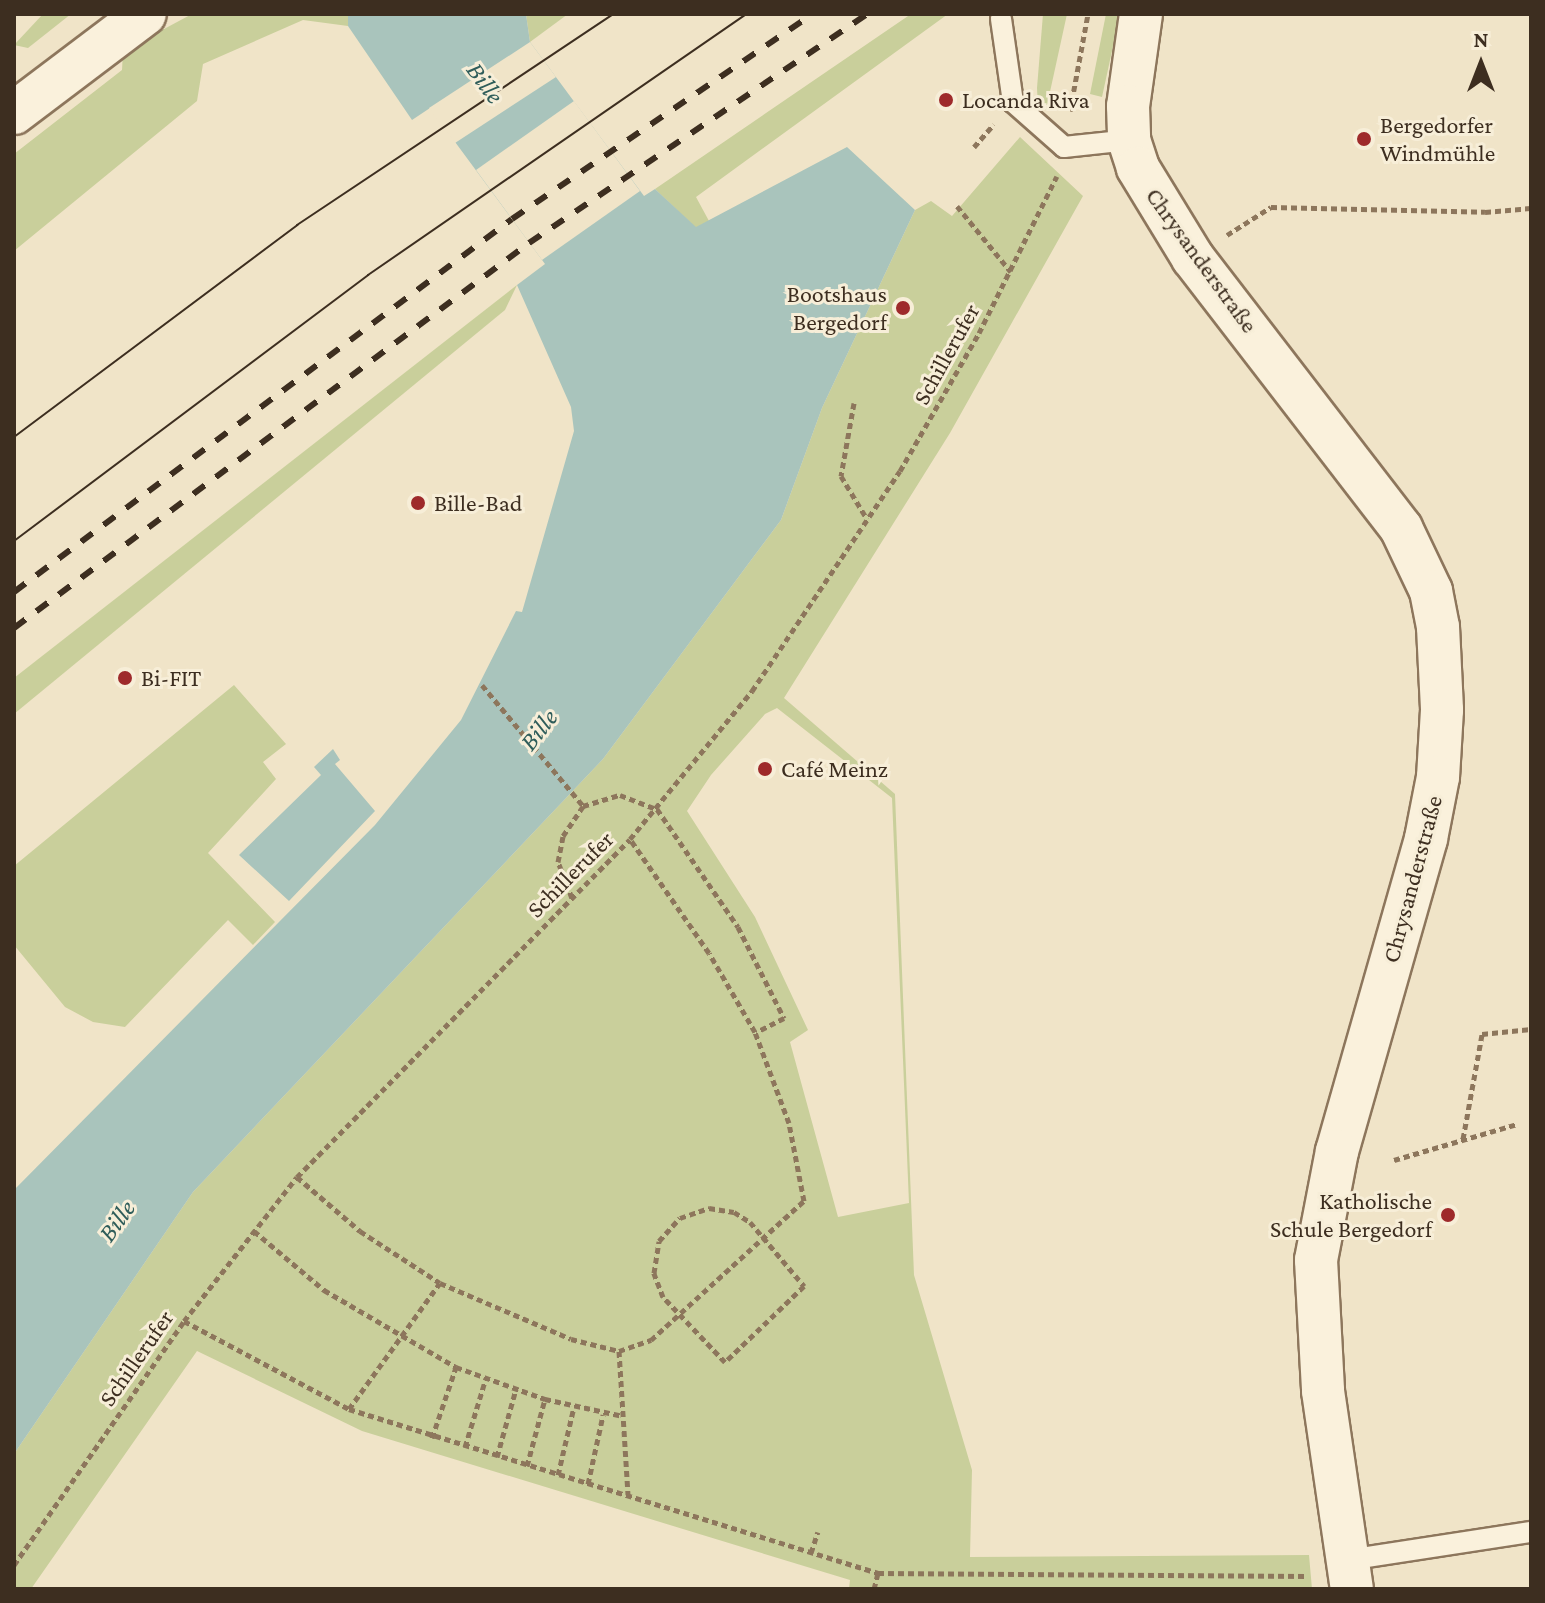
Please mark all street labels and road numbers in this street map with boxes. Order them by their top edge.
street label: Chrysanderstraße [1140,182,1264,338]
street label: Schillerufer [907,299,985,409]
street label: Chrysanderstraße [1376,792,1448,966]
street label: Schillerufer [521,825,619,923]
street label: Schillerufer [92,1304,180,1412]

